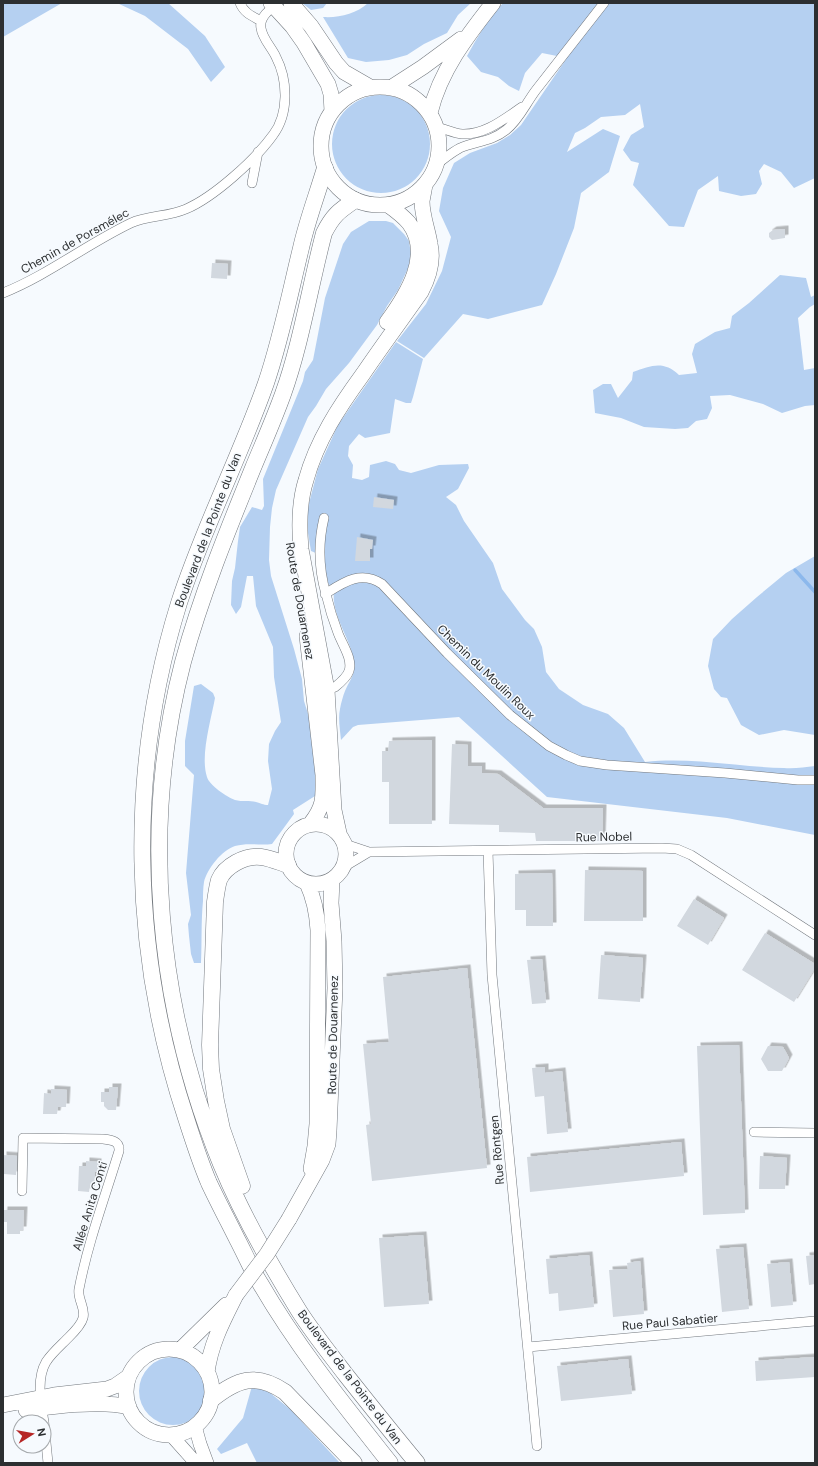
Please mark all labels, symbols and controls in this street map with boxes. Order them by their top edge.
street label: Chemin de Porsmélec [18,204,132,277]
street label: Boulevard de la Pointe du Van [171,450,245,610]
street label: Route de Douarnenez [282,541,318,661]
street label: Chemin du Moulin Roux [434,621,538,723]
street label: Rue Nobel [576,829,632,845]
street label: Route de Douarnenez [324,975,342,1095]
street label: Rue Röntgen [486,1115,508,1185]
street label: Allée Anita Conti [69,1159,111,1253]
street label: Boulevard de la Pointe du Van [294,1307,406,1448]
street label: Rue Paul Sabatier [621,1310,719,1334]
north arrow [12,1414,52,1454]
text: N [34,1427,49,1437]

